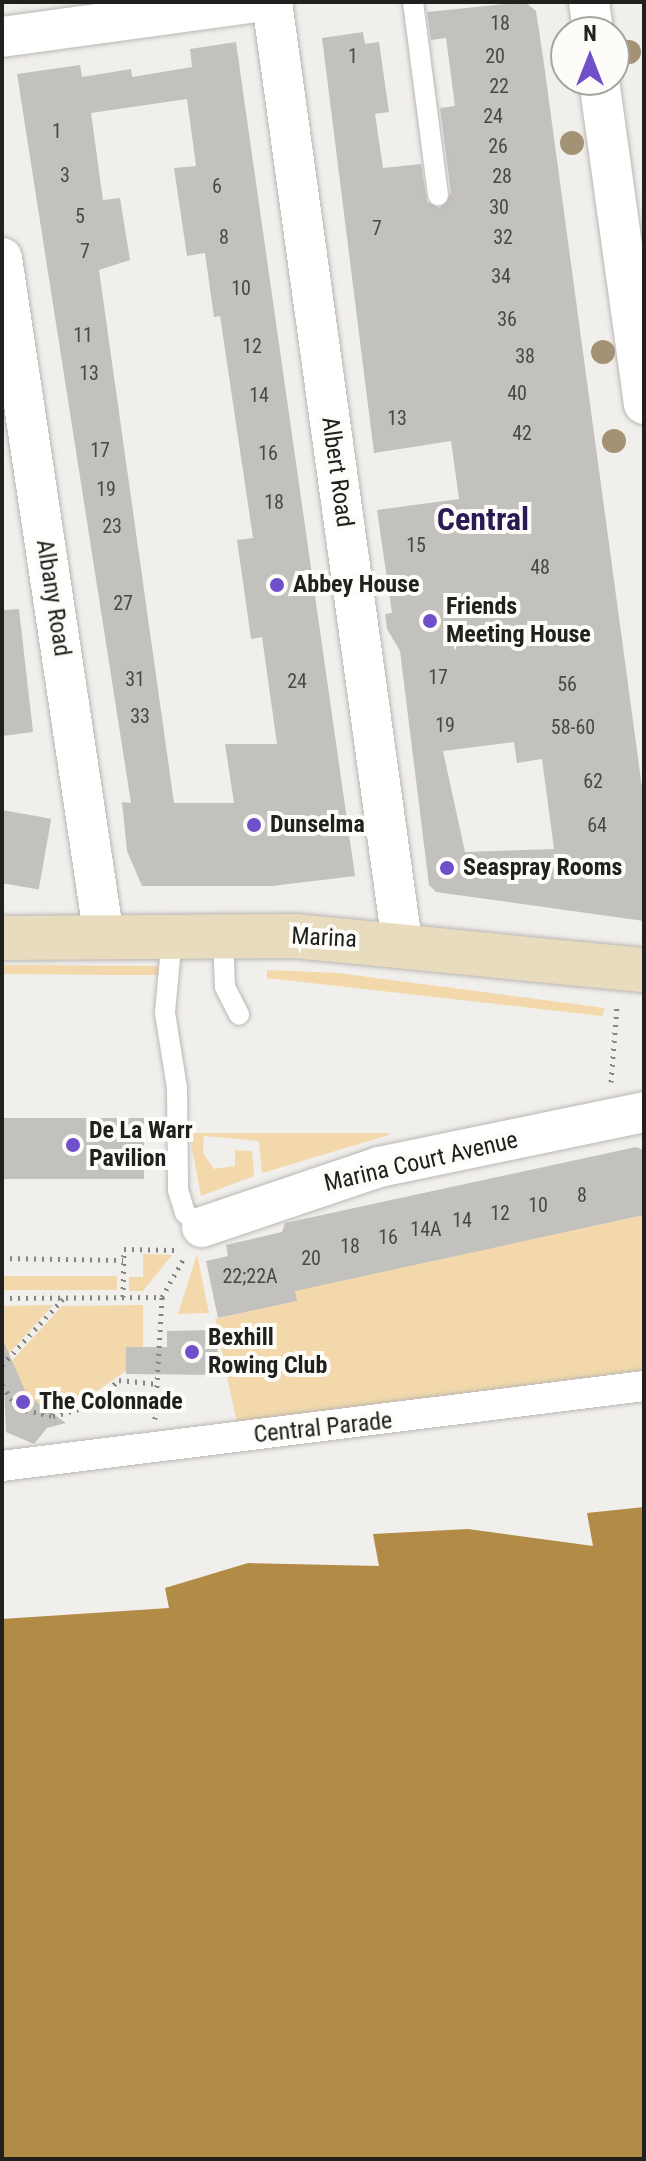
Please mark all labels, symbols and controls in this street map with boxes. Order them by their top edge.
house number: 18 [490,11,510,35]
north arrow [550,16,630,96]
text: N [583,21,597,46]
house number: 1 [348,44,358,68]
house number: 20 [485,44,505,68]
house number: 22 [489,74,509,98]
house number: 24 [483,104,503,128]
house number: 1 [52,119,62,143]
house number: 26 [488,134,508,158]
house number: 3 [60,163,70,187]
house number: 28 [492,164,512,188]
house number: 6 [212,174,222,198]
house number: 30 [489,195,509,219]
house number: 5 [75,204,85,228]
house number: 7 [372,216,382,240]
house number: 8 [219,225,229,249]
house number: 32 [493,225,513,249]
house number: 7 [80,239,90,263]
house number: 34 [491,264,511,288]
house number: 10 [231,276,251,300]
house number: 36 [497,307,517,331]
house number: 11 [73,323,93,347]
house number: 12 [242,334,262,358]
house number: 38 [515,344,535,368]
house number: 13 [79,361,99,385]
house number: 40 [507,381,527,405]
house number: 14 [249,383,269,407]
house number: 13 [387,406,407,430]
street label: Albert Road [315,415,359,529]
house number: 42 [512,421,532,445]
house number: 17 [90,438,110,462]
house number: 16 [258,441,278,465]
house number: 19 [96,477,116,501]
house number: 18 [264,490,284,514]
district label: Central [437,500,529,538]
house number: 23 [102,514,122,538]
house number: 15 [406,533,426,557]
street label: Albany Road [30,537,76,659]
house number: 48 [530,555,550,579]
place label: Abbey House [293,571,420,599]
marker: Abbey House [268,576,286,594]
house number: 27 [113,591,133,615]
place label: Friends Meeting House [446,593,591,649]
marker: Friends Meeting House [421,612,439,630]
house number: 17 [428,665,448,689]
house number: 31 [125,667,145,691]
house number: 24 [287,669,307,693]
house number: 56 [557,672,577,696]
house number: 33 [130,704,150,728]
house number: 19 [435,713,455,737]
house number: 58-60 [551,715,595,739]
house number: 62 [583,769,603,793]
place label: Dunselma [270,811,365,839]
house number: 64 [587,813,607,837]
marker: Dunselma [245,816,263,834]
place label: Seaspray Rooms [463,854,622,882]
marker: Seaspray Rooms [438,859,456,877]
street label: Marina [291,922,357,954]
place label: De La Warr Pavilion [89,1117,193,1173]
street label: Marina Court Avenue [321,1126,521,1198]
marker: De La Warr Pavilion [64,1136,82,1154]
house number: 8 [577,1183,587,1207]
house number: 10 [528,1193,548,1217]
house number: 12 [490,1201,510,1225]
house number: 14 [452,1208,472,1232]
house number: 14A [410,1217,442,1241]
house number: 16 [378,1225,398,1249]
house number: 18 [340,1234,360,1258]
house number: 20 [301,1246,321,1270]
house number: 22;22A [222,1264,278,1288]
place label: Bexhill Rowing Club [208,1324,327,1380]
marker: Bexhill Rowing Club [183,1343,201,1361]
place label: The Colonnade [39,1388,183,1416]
marker: The Colonnade [14,1393,32,1411]
street label: Central Parade [252,1406,394,1450]

